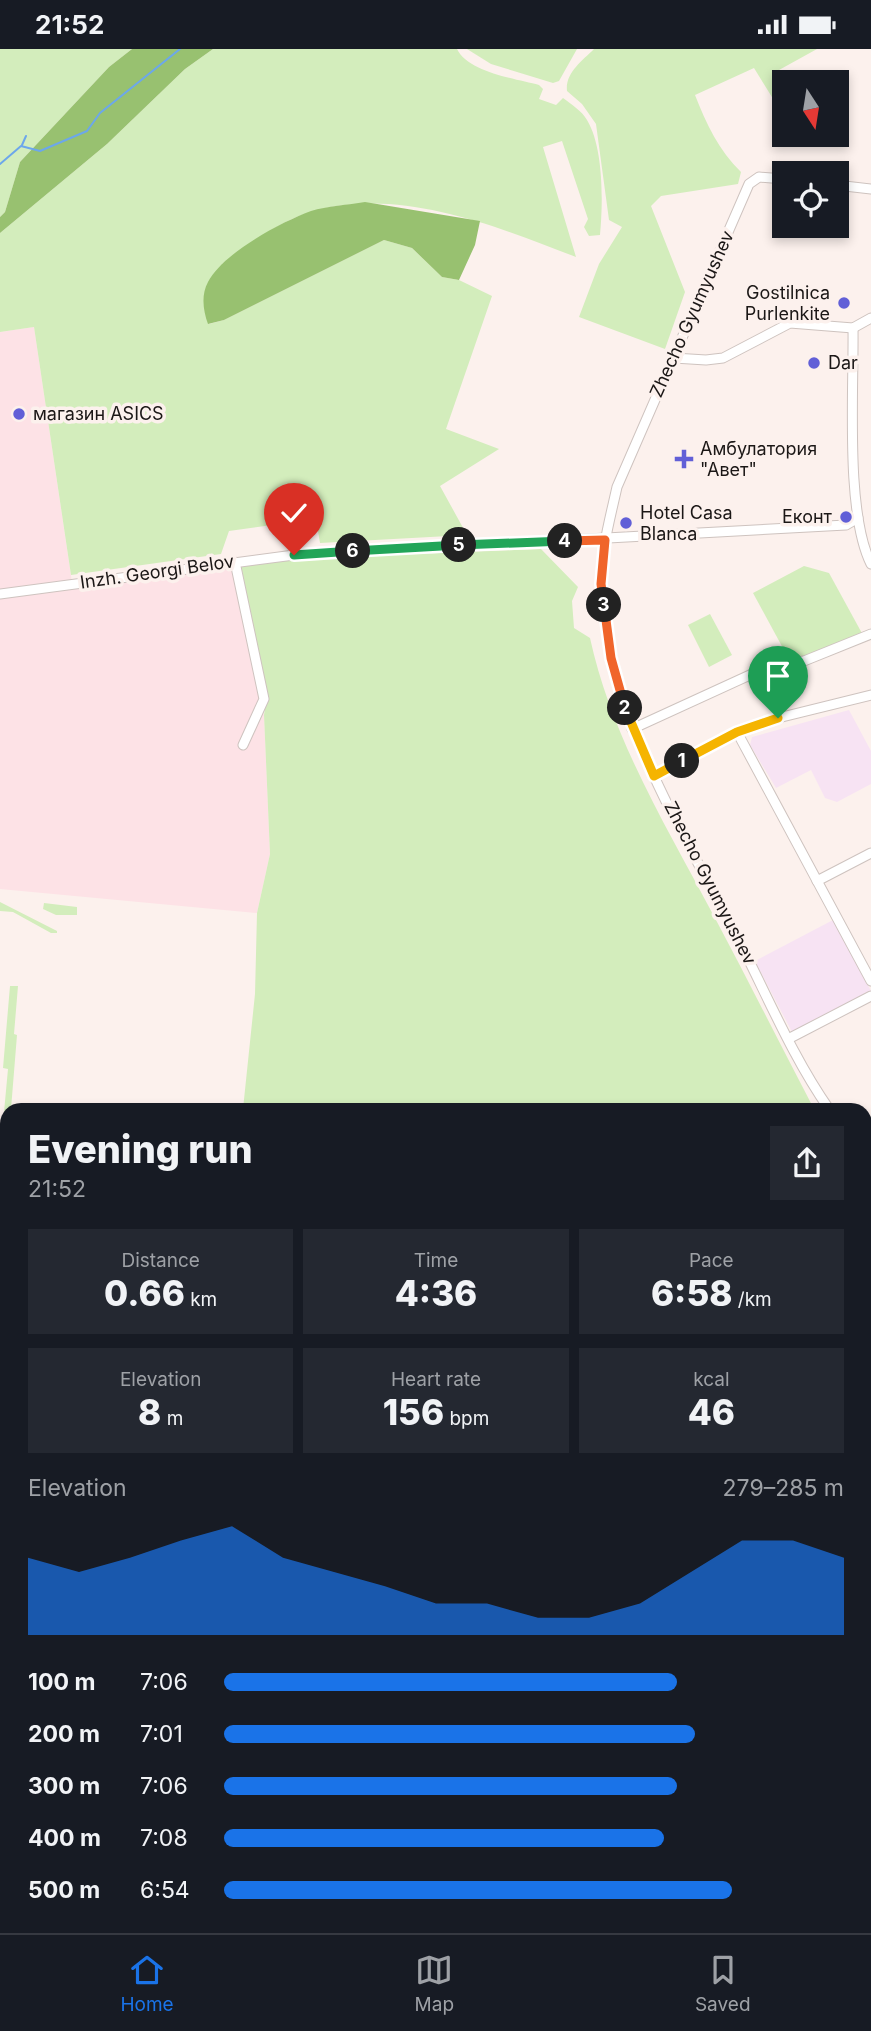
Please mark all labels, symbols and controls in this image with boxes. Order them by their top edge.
text: 21:52 [35,9,104,40]
north arrow [772,70,849,147]
map controls [772,70,849,238]
button: locate [772,161,849,238]
street label: Zhecho Gyumyushev [645,227,738,400]
place label: Gostilnica Purlenkite [745,282,830,324]
marker: Gostilnica Purlenkite [836,295,852,311]
place label: Dar [828,352,858,373]
marker: Dar [806,355,822,371]
place label: магазин ASICS [33,403,164,424]
marker: магазин ASICS [11,406,27,422]
place label: Амбулатория "Авет" [700,438,817,480]
marker: Амбулатория "Авет" [674,449,694,469]
pin [264,483,324,555]
icon: check [275,494,313,532]
place label: Hotel Casa Blanca [640,502,733,544]
place label: Еконт [782,506,833,527]
marker: Еконт [838,509,854,525]
marker: Hotel Casa Blanca [618,515,634,531]
pin: 4 [548,524,582,559]
pin: 5 [442,527,476,563]
text: 4 [558,529,571,552]
pin: 6 [336,533,370,569]
text: 5 [452,533,465,556]
text: 6 [346,539,359,562]
street label: Inzh. Georgi Belov [79,550,235,593]
pin: 3 [586,587,622,623]
text: 3 [597,593,610,616]
pin [748,646,808,718]
icon: arrive [759,657,797,695]
pin: 2 [608,691,642,725]
text: 2 [619,696,630,719]
pin: 1 [664,743,700,779]
text: 1 [677,749,686,772]
street label: Zhecho Gyumyushev [660,798,761,968]
text: Evening run [28,1126,253,1172]
button: share [770,1126,844,1200]
text: 21:52 [28,1175,86,1203]
text: Distance [121,1249,200,1272]
text: Time [414,1249,458,1272]
text: Pace [689,1249,734,1272]
text: 0.66 [104,1272,185,1314]
text: 4:36 [395,1272,477,1314]
text: 6:58 [651,1272,732,1314]
text: km [185,1288,217,1311]
text: /km [732,1288,772,1311]
text: Elevation [120,1368,201,1391]
text: Heart rate [391,1368,481,1391]
text: kcal [693,1368,729,1391]
text: 8 [138,1391,161,1433]
text: 156 [383,1391,444,1433]
text: 46 [688,1391,735,1433]
text: m [161,1407,183,1430]
text: bpm [444,1407,489,1430]
text: Elevation [28,1474,127,1502]
text: 279–285 m [723,1474,844,1502]
text: 100 m [28,1668,95,1696]
text: 7:06 [140,1668,188,1696]
text: 200 m [28,1720,100,1748]
text: 7:01 [140,1720,183,1748]
text: 300 m [28,1772,100,1800]
text: 7:06 [140,1772,188,1800]
text: 400 m [28,1824,101,1852]
text: 7:08 [140,1824,188,1852]
text: 500 m [28,1876,100,1904]
text: 6:54 [140,1876,190,1904]
tab: Home [120,1951,174,2016]
tab: Map [415,1951,454,2016]
tab: Saved [695,1951,751,2016]

